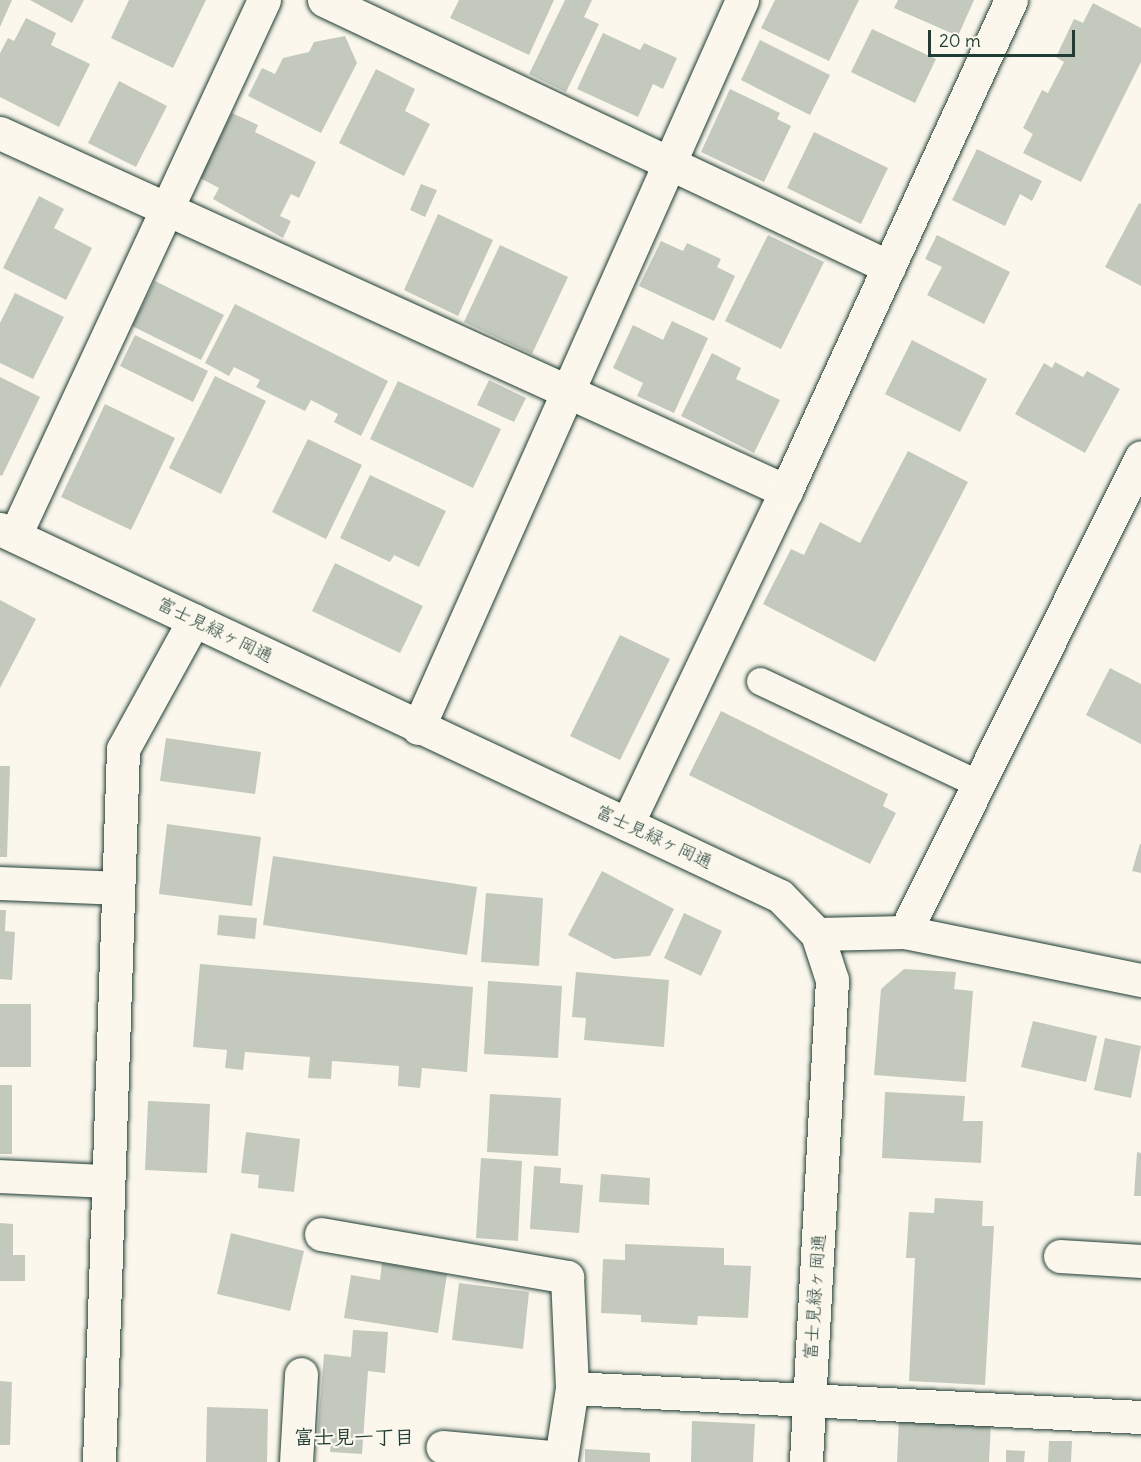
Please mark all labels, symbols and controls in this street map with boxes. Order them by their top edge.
scale bar [931,18,1078,56]
text: 20 m [939,29,981,52]
street label: 富士見緑ヶ岡通 [154,593,276,667]
street label: 富士見緑ヶ岡通 [592,801,716,873]
street label: 富士見緑ヶ岡通 [800,1233,830,1361]
district label: 富士見一丁目 [294,1424,414,1448]

